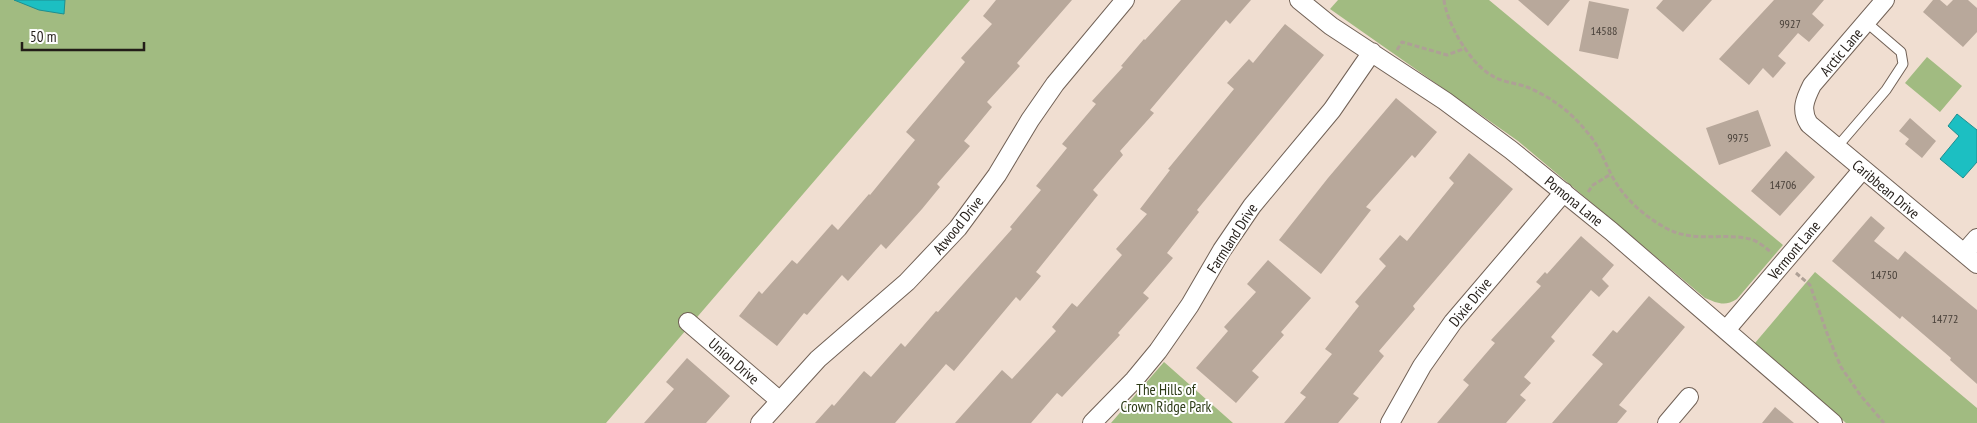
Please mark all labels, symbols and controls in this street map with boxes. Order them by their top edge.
house number: 9927 [1779,16,1801,31]
scale bar [22,20,145,52]
house number: 14588 [1590,23,1618,38]
street label: Arctic Lane [1815,24,1867,80]
text: 50 m [30,27,56,46]
house number: 9975 [1727,130,1749,145]
street label: Caribbean Drive [1848,155,1924,223]
street label: Pomona Lane [1541,172,1607,230]
house number: 14706 [1769,177,1797,192]
street label: Atwood Drive [929,192,987,258]
street label: Farmland Drive [1202,200,1262,276]
street label: Vermont Lane [1763,217,1824,284]
house number: 14750 [1870,267,1898,282]
street label: Dixie Drive [1445,274,1495,330]
house number: 14772 [1931,311,1959,326]
street label: Union Drive [705,334,763,388]
park label: The Hills of Crown Ridge Park [1121,380,1212,416]

